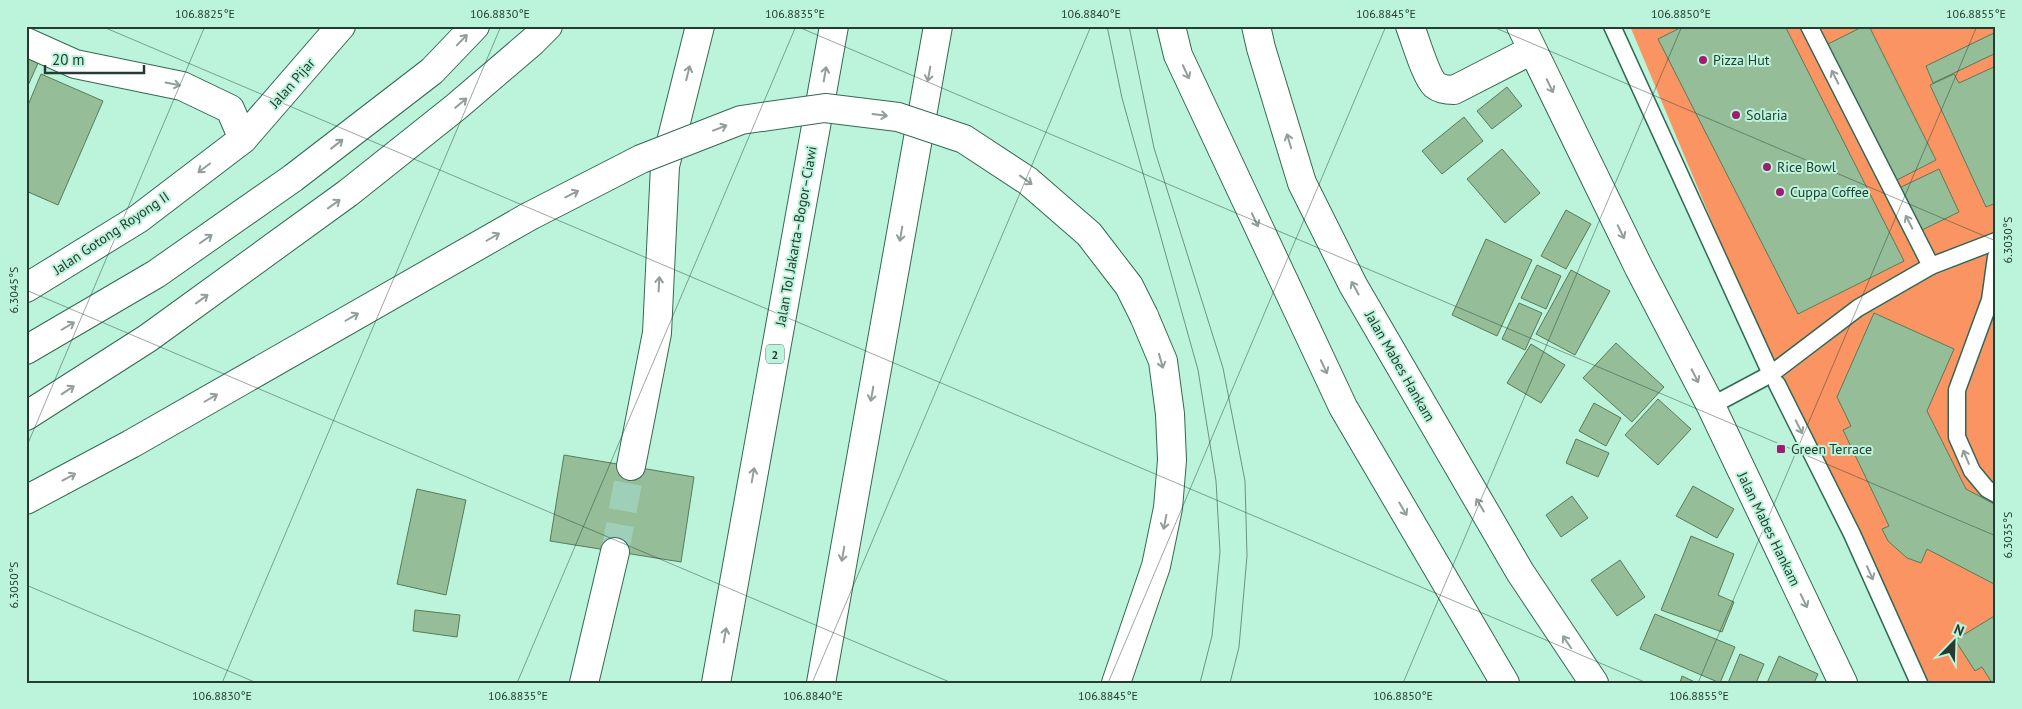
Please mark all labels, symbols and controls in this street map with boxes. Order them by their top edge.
text: 106.8825°E [175,6,235,21]
text: 106.8830°E [470,6,530,21]
text: 106.8835°E [765,6,825,21]
text: 106.8840°E [1061,6,1121,21]
text: 106.8845°E [1356,6,1416,21]
text: 106.8850°E [1651,6,1711,21]
text: 106.8855°E [1946,6,2006,21]
one-way arrow [456,34,468,46]
scale bar [45,42,144,74]
text: 20 m [52,50,85,69]
place label: Pizza Hut [1713,51,1770,69]
street label: Jalan Pijar [265,54,319,112]
marker: Pizza Hut [1697,54,1709,66]
one-way arrow [1182,64,1192,79]
one-way arrow [684,65,693,81]
one-way arrow [821,66,831,82]
one-way arrow [924,66,933,82]
one-way arrow [1830,70,1840,85]
one-way arrow [1545,78,1555,93]
one-way arrow [165,80,181,90]
one-way arrow [454,97,467,108]
place label: Solaria [1746,106,1787,124]
marker: Solaria [1730,109,1742,121]
one-way arrow [871,110,887,120]
one-way arrow [712,123,727,132]
one-way arrow [1284,133,1293,149]
one-way arrow [330,139,344,149]
street label: Jalan Tol Jakarta–Bogor–Ciawi [771,145,821,328]
place label: Rice Bowl [1777,158,1836,176]
marker: Rice Bowl [1761,161,1773,173]
one-way arrow [197,163,211,173]
one-way arrow [1019,175,1033,185]
place label: Cuppa Coffee [1790,183,1869,201]
marker: Cuppa Coffee [1774,186,1786,198]
street label: Jalan Gotong Royong II [49,187,173,279]
one-way arrow [564,189,579,198]
one-way arrow [327,198,340,209]
one-way arrow [1251,212,1261,227]
one-way arrow [1903,215,1913,230]
text: 6.3030°S [2000,217,2015,263]
one-way arrow [1616,224,1626,239]
one-way arrow [895,226,905,242]
one-way arrow [486,231,500,241]
one-way arrow [199,234,213,244]
text: 6.3045°S [6,267,21,313]
one-way arrow [654,277,664,293]
one-way arrow [1350,281,1360,296]
one-way arrow [195,294,209,304]
street label: Jalan Mabes Hankam [1361,307,1439,425]
one-way arrow [345,312,359,322]
one-way arrow [61,320,75,330]
road number: 2 [766,344,784,364]
one-way arrow [1157,353,1167,369]
one-way arrow [1320,359,1330,374]
one-way arrow [1690,369,1700,384]
one-way arrow [60,385,74,395]
one-way arrow [867,386,876,402]
one-way arrow [204,393,218,403]
one-way arrow [1795,419,1804,434]
place label: Green Terrace [1791,440,1872,458]
marker: Green Terrace [1775,443,1787,455]
one-way arrow [1960,450,1970,465]
one-way arrow [749,467,759,483]
street label: Jalan Mabes Hankam [1733,468,1804,589]
one-way arrow [62,472,77,482]
one-way arrow [1475,498,1485,512]
one-way arrow [1398,501,1408,515]
text: 6.3035°S [2000,512,2015,558]
one-way arrow [1160,514,1169,530]
one-way arrow [838,546,848,562]
text: 6.3050°S [6,562,21,608]
one-way arrow [1865,565,1875,580]
one-way arrow [1799,594,1809,609]
north arrow [1930,616,1980,666]
text: N [1951,620,1967,640]
one-way arrow [720,627,730,643]
one-way arrow [1562,635,1572,649]
text: 106.8830°E [192,688,252,703]
text: 106.8835°E [488,688,548,703]
text: 106.8840°E [783,688,843,703]
text: 106.8845°E [1078,688,1138,703]
text: 106.8850°E [1373,688,1433,703]
text: 106.8855°E [1669,688,1729,703]

